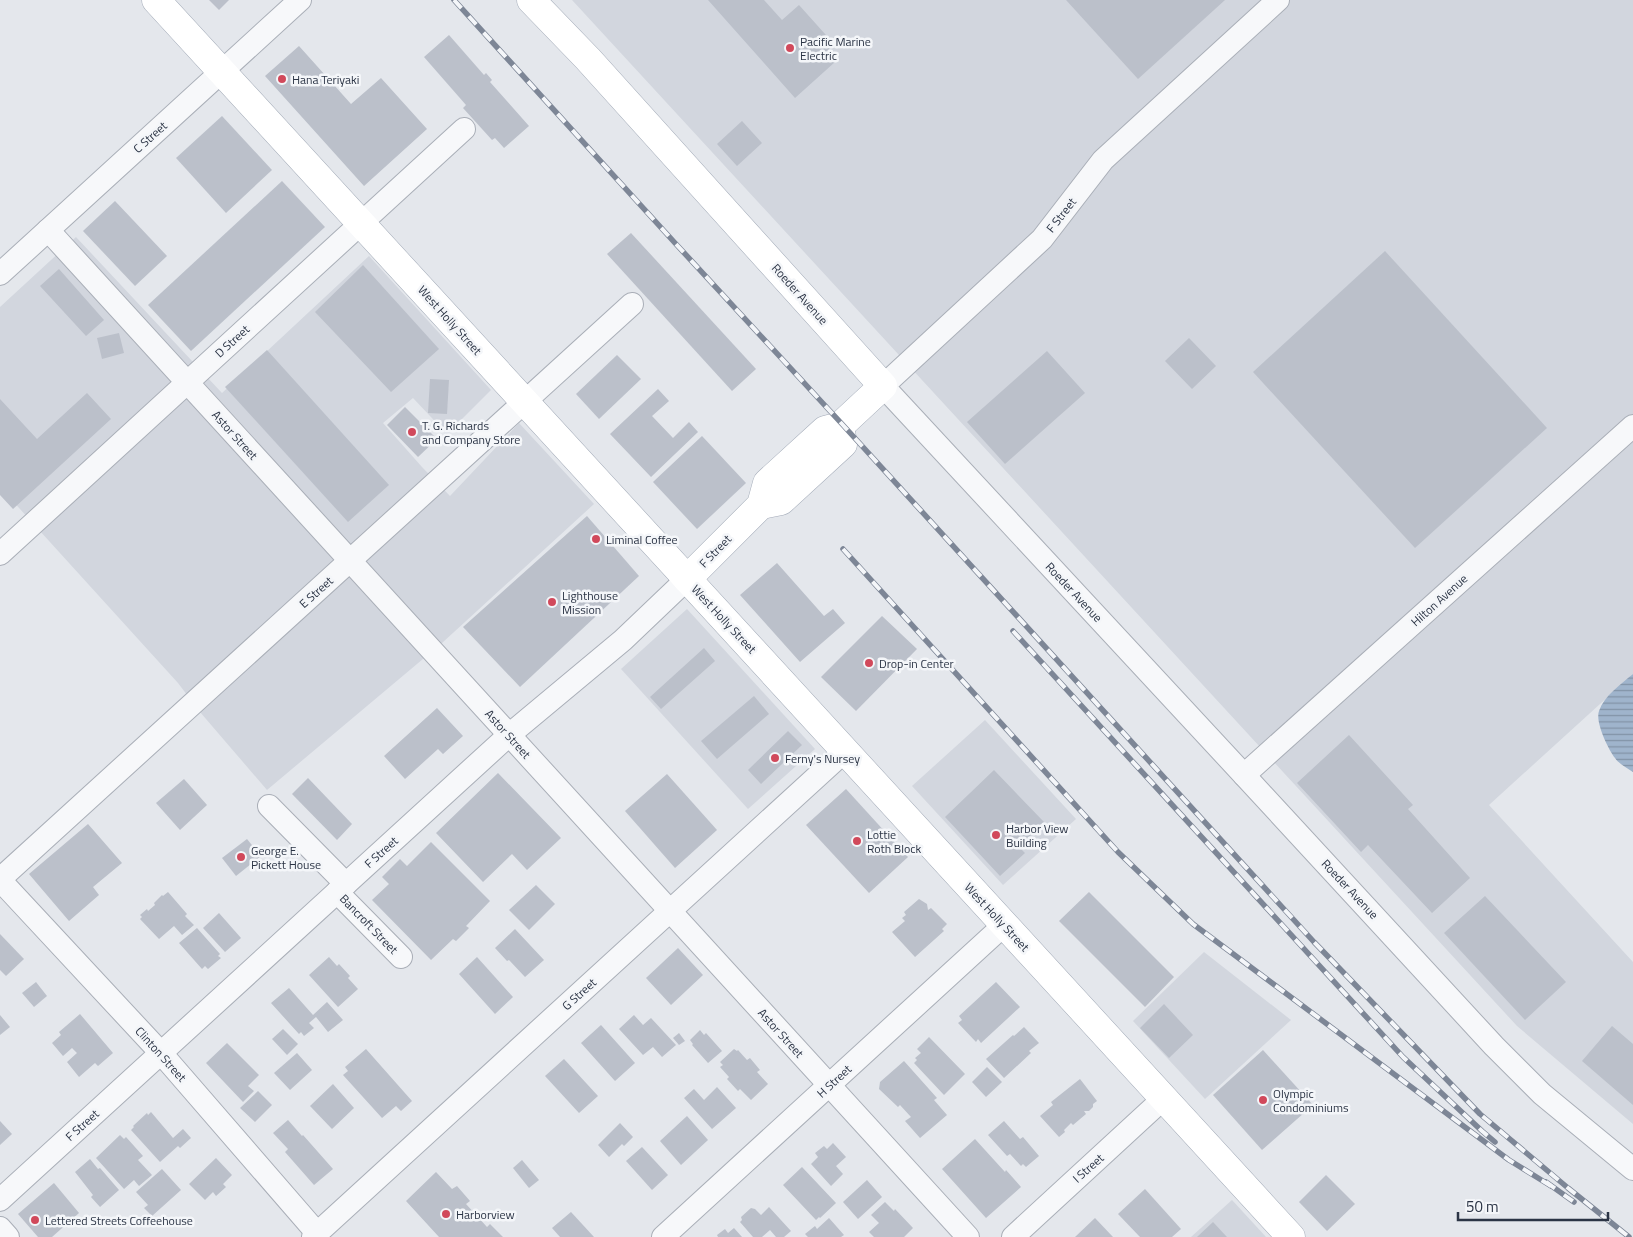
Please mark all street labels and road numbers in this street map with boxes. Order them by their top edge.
street label: C Street [129,116,172,157]
street label: F Street [1041,193,1081,237]
street label: Roeder Avenue [767,259,833,329]
street label: West Holly Street [413,281,487,360]
street label: D Street [210,320,254,362]
street label: Astor Street [208,406,263,465]
street label: F Street [694,529,736,572]
street label: Roeder Avenue [1041,558,1107,626]
street label: Hilton Avenue [1406,569,1472,631]
street label: E Street [295,571,338,613]
street label: West Holly Street [687,580,762,658]
street label: Astor Street [481,705,536,764]
street label: F Street [360,831,403,872]
street label: Roeder Avenue [1317,855,1383,923]
street label: West Holly Street [960,878,1035,956]
street label: Bancroft Street [335,890,403,959]
street label: G Street [557,973,601,1015]
street label: Astor Street [754,1004,809,1063]
street label: Clinton Street [131,1022,192,1087]
street label: H Street [812,1059,856,1102]
street label: F Street [61,1104,104,1145]
street label: I Street [1068,1148,1109,1187]

